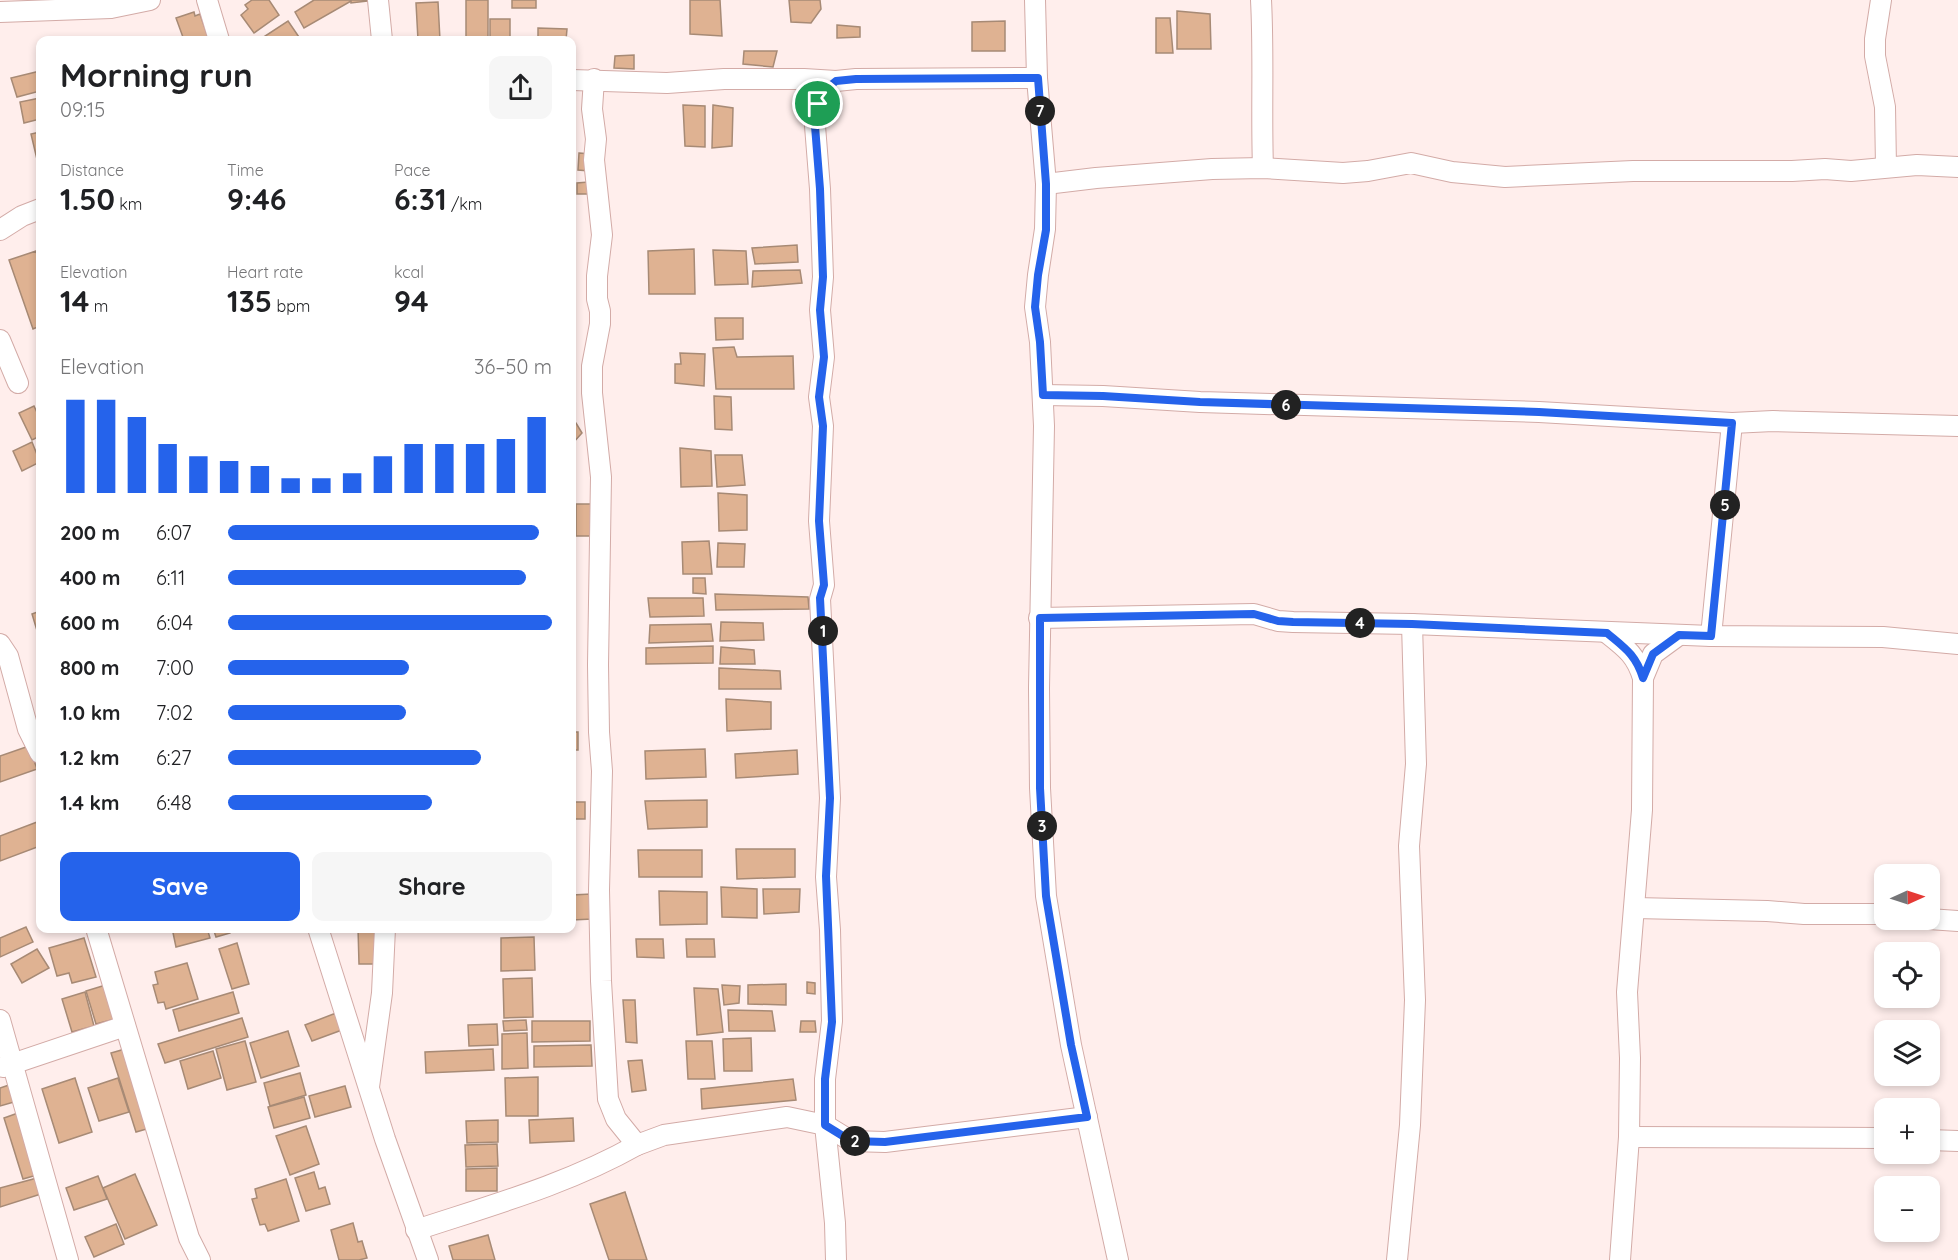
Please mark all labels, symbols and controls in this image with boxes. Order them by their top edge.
text: Morning run [60,54,253,95]
button: share [489,56,552,119]
pin [792,78,843,129]
icon: arrive [801,87,834,120]
pin: 7 [1025,96,1055,126]
text: 09:15 [60,97,105,122]
text: 7 [1036,101,1044,121]
text: Distance [60,160,124,180]
text: Time [227,160,264,180]
text: Pace [394,160,430,180]
text: 1.50 [60,180,115,218]
text: 9:46 [227,180,286,218]
text: 6:31 [394,180,447,218]
text: km [115,194,142,214]
text: /km [447,194,482,214]
text: Elevation [60,262,127,282]
text: Heart rate [227,262,303,282]
text: kcal [394,262,424,282]
text: 14 [60,282,89,320]
text: 135 [227,282,272,320]
text: 94 [394,282,429,320]
text: m [89,296,108,316]
text: bpm [272,296,310,316]
text: Elevation [60,354,144,379]
text: 36–50 m [474,354,552,379]
pin: 6 [1271,390,1301,420]
text: 6 [1282,395,1290,415]
pin: 5 [1710,490,1740,520]
text: 5 [1720,495,1730,515]
text: 200 m [60,520,120,545]
text: 6:07 [156,520,192,545]
text: 400 m [60,565,120,590]
text: 6:11 [156,565,185,590]
pin: 4 [1345,608,1375,638]
text: 600 m [60,610,120,635]
text: 6:04 [156,610,193,635]
text: 4 [1355,613,1365,633]
pin: 1 [808,616,838,646]
text: 1 [820,621,826,641]
text: 800 m [60,655,120,680]
text: 7:00 [156,655,194,680]
text: 1.0 km [60,700,120,725]
text: 7:02 [156,700,193,725]
text: 1.2 km [60,745,120,770]
text: 6:27 [156,745,191,770]
text: 1.4 km [60,790,119,815]
text: 6:48 [156,790,192,815]
pin: 3 [1027,811,1057,841]
text: 3 [1038,816,1046,836]
button: Save [60,852,300,921]
button: Share [312,852,552,921]
north arrow [1874,864,1940,930]
map controls [1874,864,1940,1242]
button: locate [1874,942,1940,1008]
button: layers [1874,1020,1940,1086]
button: + [1874,1098,1940,1164]
pin: 2 [840,1126,870,1156]
text: 2 [850,1131,860,1151]
button: − [1874,1176,1940,1242]

